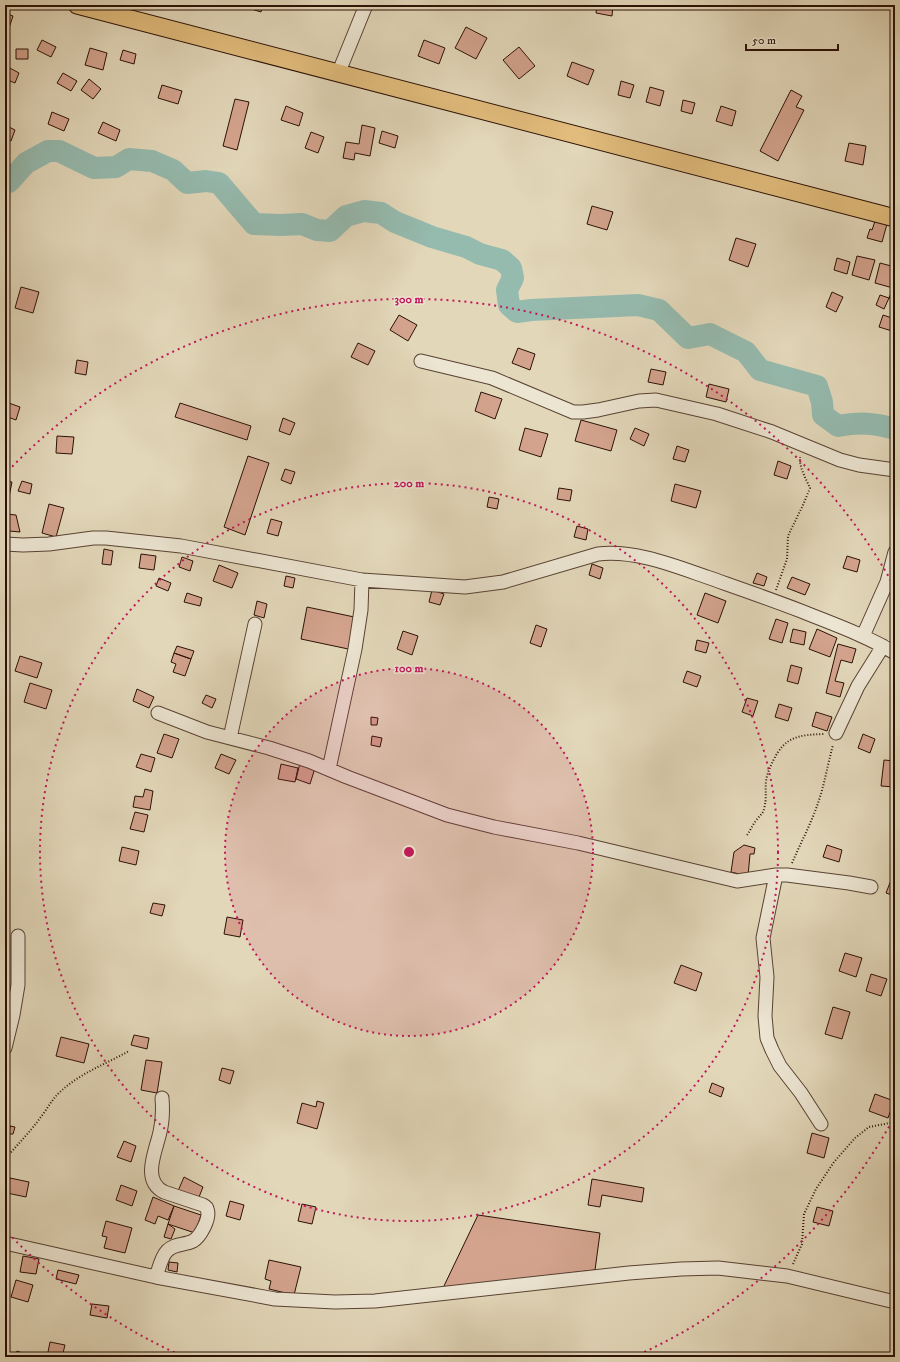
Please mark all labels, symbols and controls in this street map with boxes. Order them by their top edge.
scale bar [746,26,838,52]
text: 50 m [752,33,776,48]
text: 300 m [395,292,423,307]
text: 200 m [394,476,424,491]
text: 100 m [395,661,423,676]
centre of rings [402,845,416,859]

